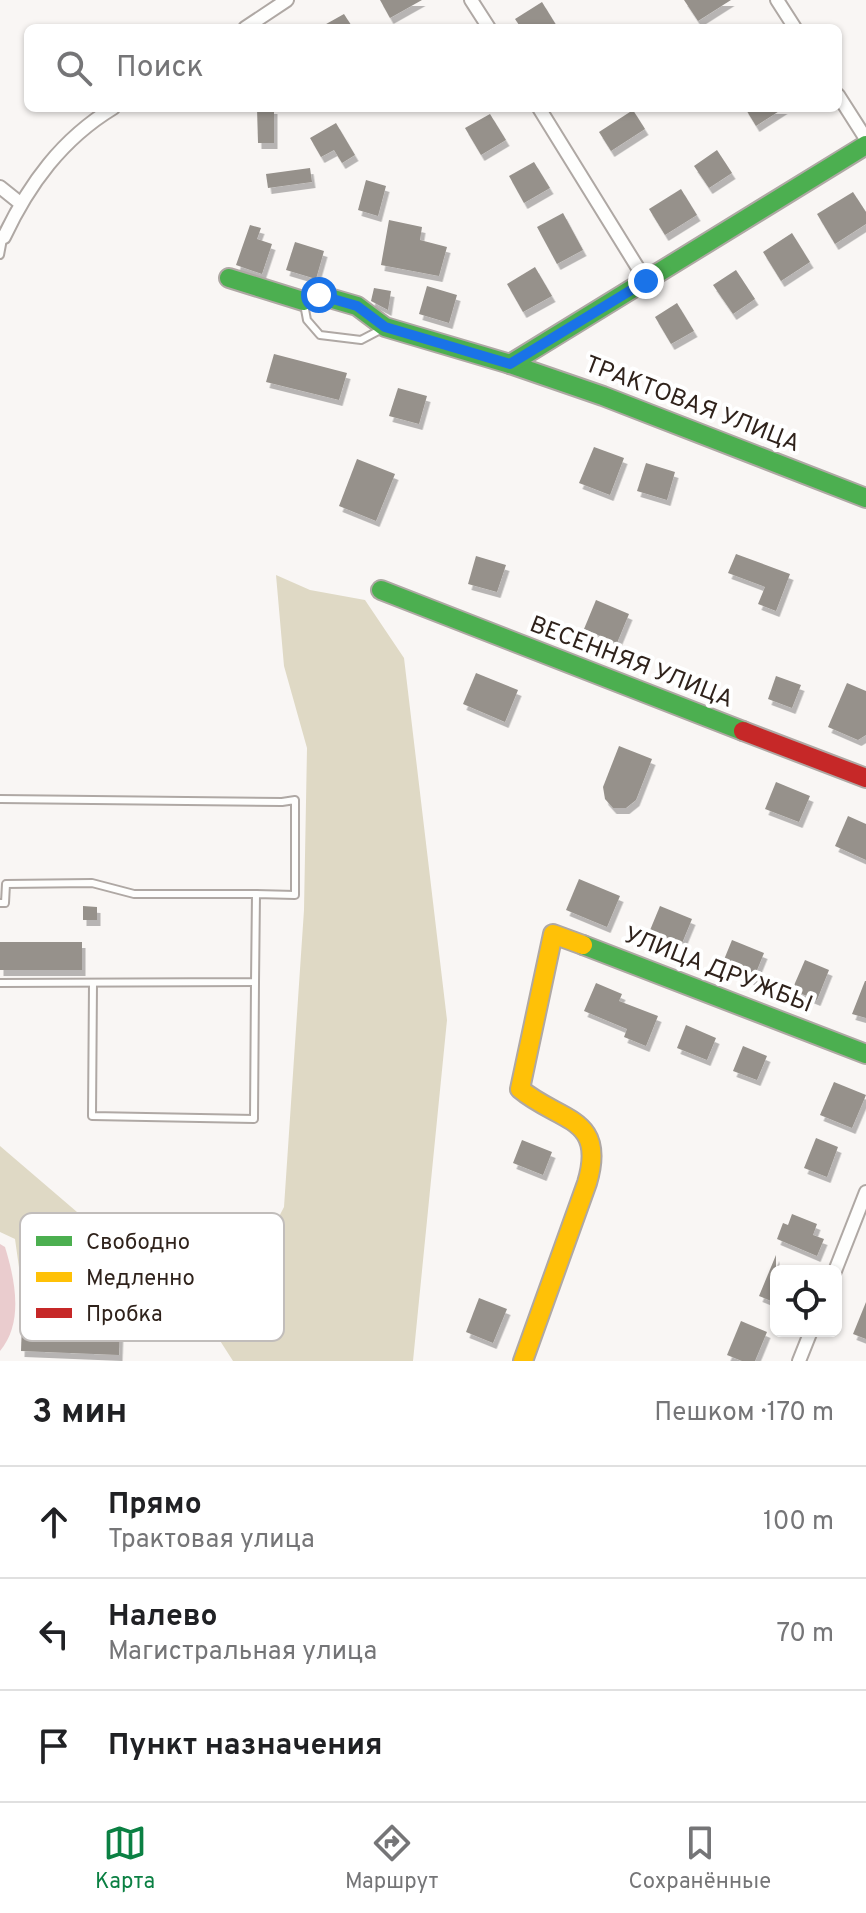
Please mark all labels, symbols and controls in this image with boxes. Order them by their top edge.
search box [24,24,842,112]
icon: search [52,46,96,90]
text: Поиск [116,50,204,87]
route end [628,263,664,299]
route start [301,277,337,313]
street label: ТРАКТОВАЯ УЛИЦА [580,350,804,460]
street label: ВЕСЕННЯЯ УЛИЦА [525,610,737,716]
street label: УЛИЦА ДРУЖБЫ [619,921,817,1021]
legend [20,1213,284,1341]
text: Свободно [86,1230,190,1257]
map controls [770,1265,842,1337]
button: locate [770,1265,842,1337]
text: Медленно [86,1266,195,1293]
text: Пробка [86,1302,163,1329]
text: 3 мин [32,1392,127,1435]
text: Пешком · 170 m [654,1397,834,1430]
text: Прямо [108,1487,202,1524]
icon: ahead [32,1500,76,1544]
text: 100 m [763,1506,834,1539]
text: Трактовая улица [108,1524,315,1557]
text: Налево [108,1599,217,1636]
icon: left [32,1612,76,1656]
text: 70 m [776,1618,834,1651]
text: Магистральная улица [108,1636,377,1669]
icon: arrive [32,1724,76,1768]
text: Пункт назначения [108,1728,382,1765]
tab: Карта [95,1821,155,1896]
tab: Маршрут [345,1821,439,1896]
tab: Сохранённые [628,1821,771,1896]

